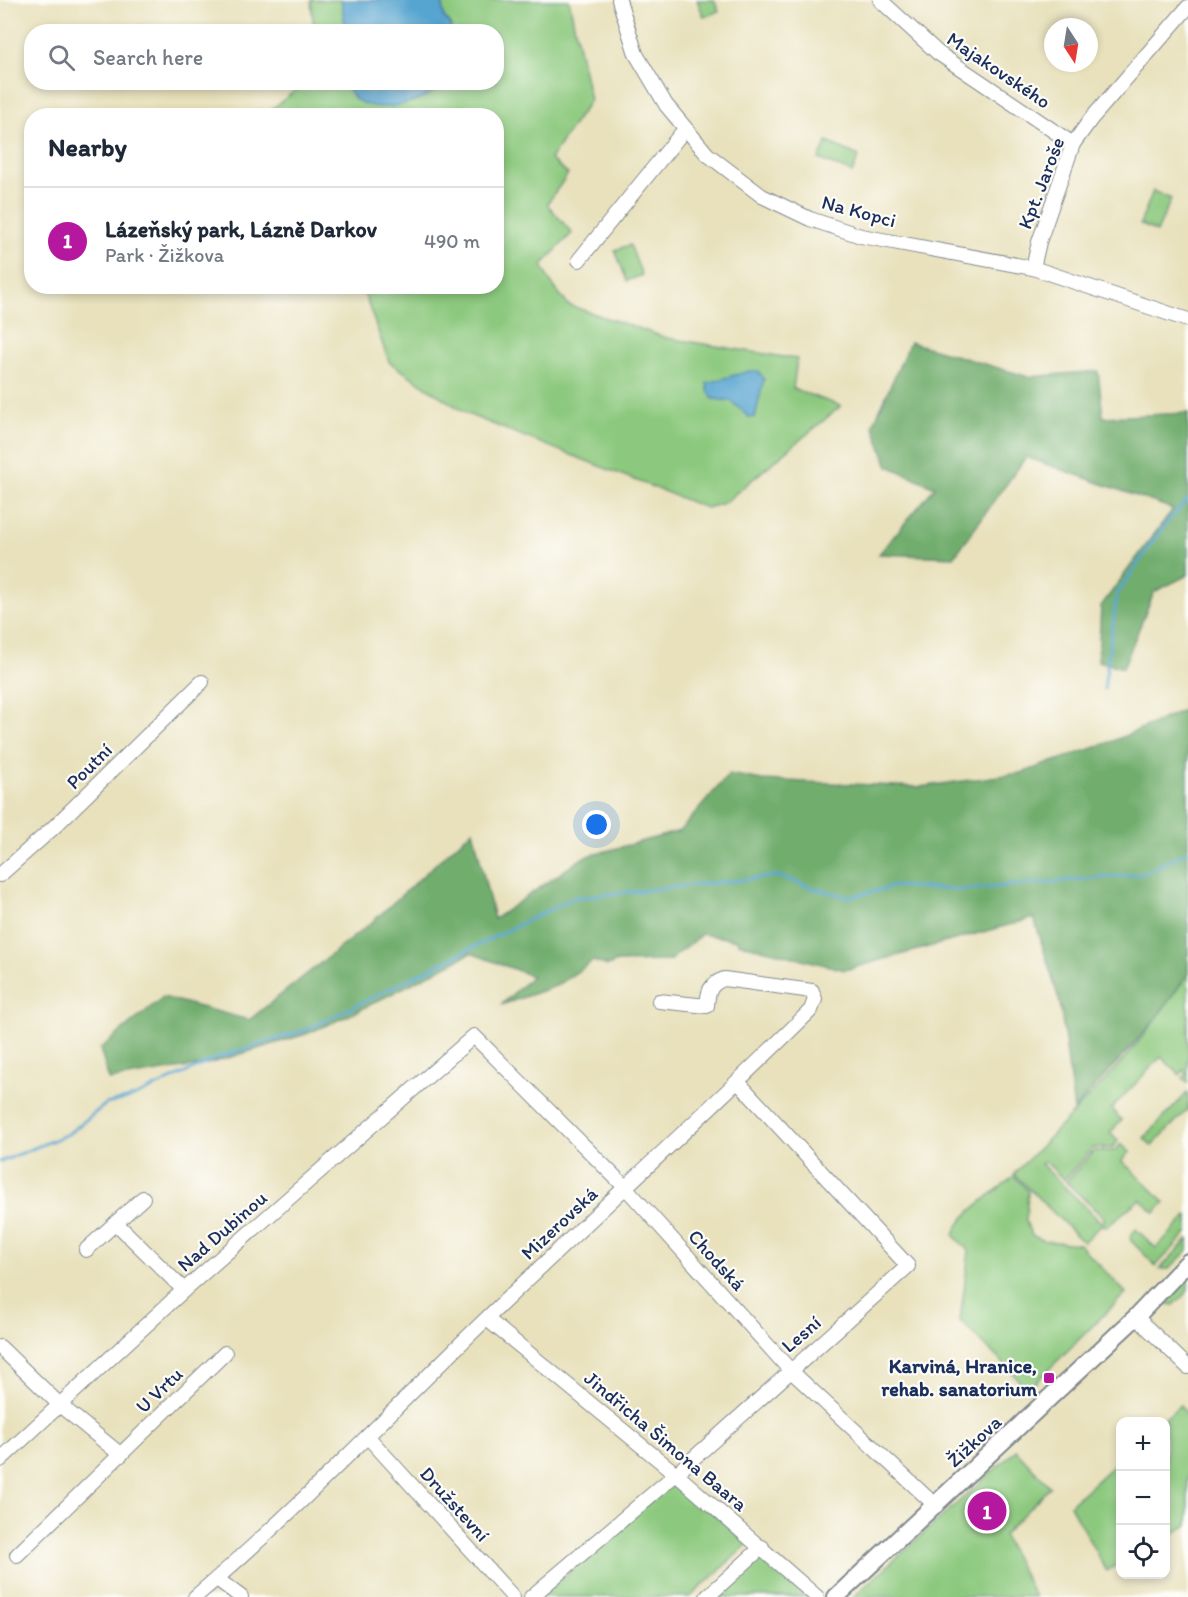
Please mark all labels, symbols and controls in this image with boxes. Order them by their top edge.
north arrow [1044,18,1098,72]
search box [24,24,504,90]
street label: Majakovského [943,26,1055,114]
icon: search [45,41,78,74]
text: Search here [93,44,203,71]
text: Nearby [48,131,127,163]
street label: Kpt. Jaroše [1013,134,1069,232]
street label: Na Kopci [819,190,899,232]
text: Lázeňský park, Lázně Darkov [105,216,377,243]
text: 1 [63,229,72,253]
text: 490 m [424,229,480,253]
text: Park · Žižkova [105,243,224,267]
street label: Poutní [61,738,117,794]
your location [582,810,611,839]
street label: Mizerovská [516,1181,603,1265]
street label: Nad Dubinou [172,1185,272,1276]
street label: Chodská [683,1224,751,1296]
street label: Lesní [776,1310,826,1358]
place label: Karviná, Hranice, rehab. sanatorium [881,1354,1038,1401]
street label: U Vrtu [131,1362,187,1418]
street label: Jindřicha Šimona Baara [580,1366,753,1517]
marker: Karviná, Hranice, rehab. sanatorium [1042,1371,1056,1385]
street label: Žižkova [942,1409,1007,1472]
map controls [1116,1417,1170,1579]
button: + [1116,1417,1170,1471]
street label: Družstevní [415,1462,495,1546]
button: − [1116,1471,1170,1525]
pin: 1 [968,1488,1006,1534]
button: locate [1116,1525,1170,1579]

